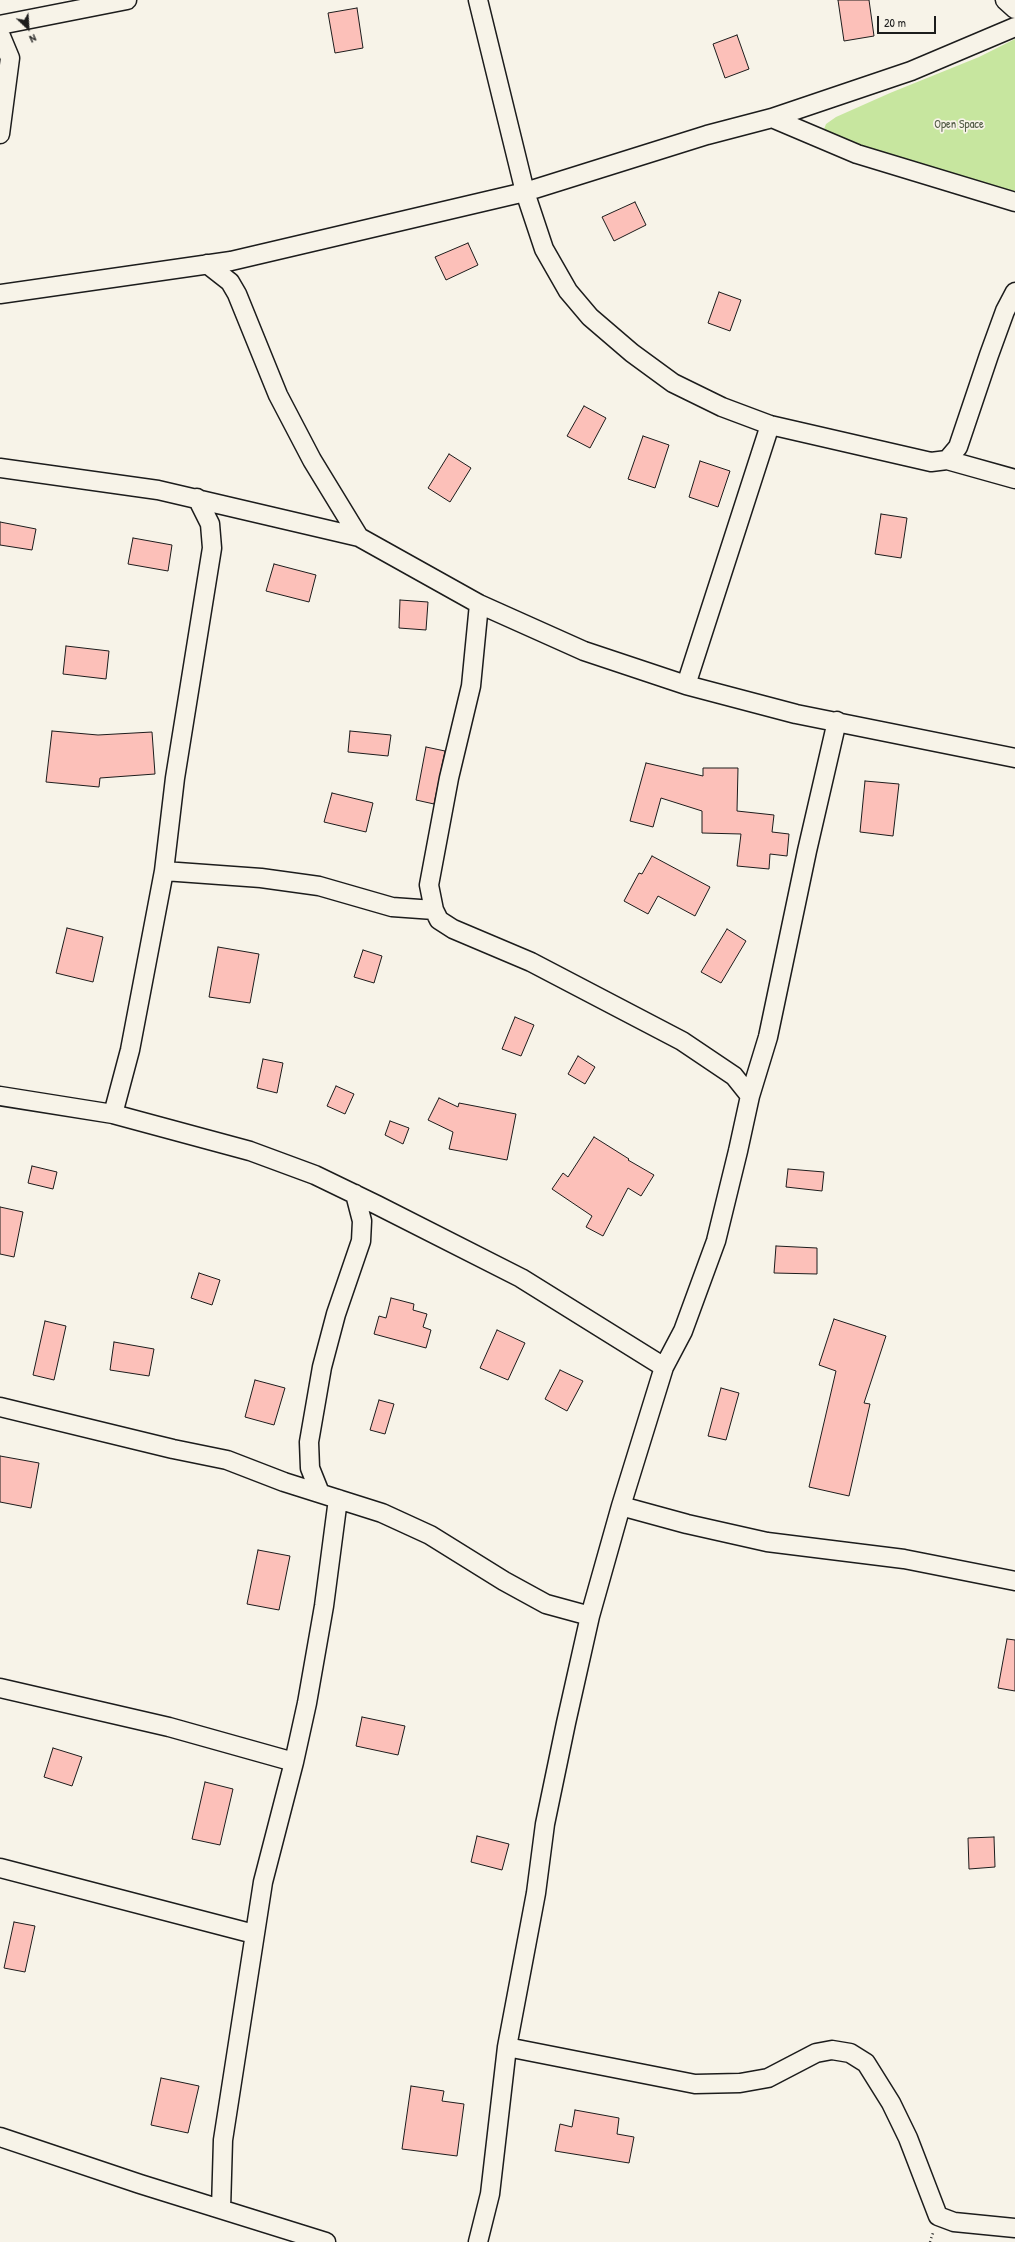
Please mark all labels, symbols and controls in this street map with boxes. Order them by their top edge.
north arrow [8,8,48,48]
scale bar [879,8,938,34]
text: 20 m [884,14,906,31]
text: N [27,31,39,46]
park label: Open Space [934,118,984,132]

